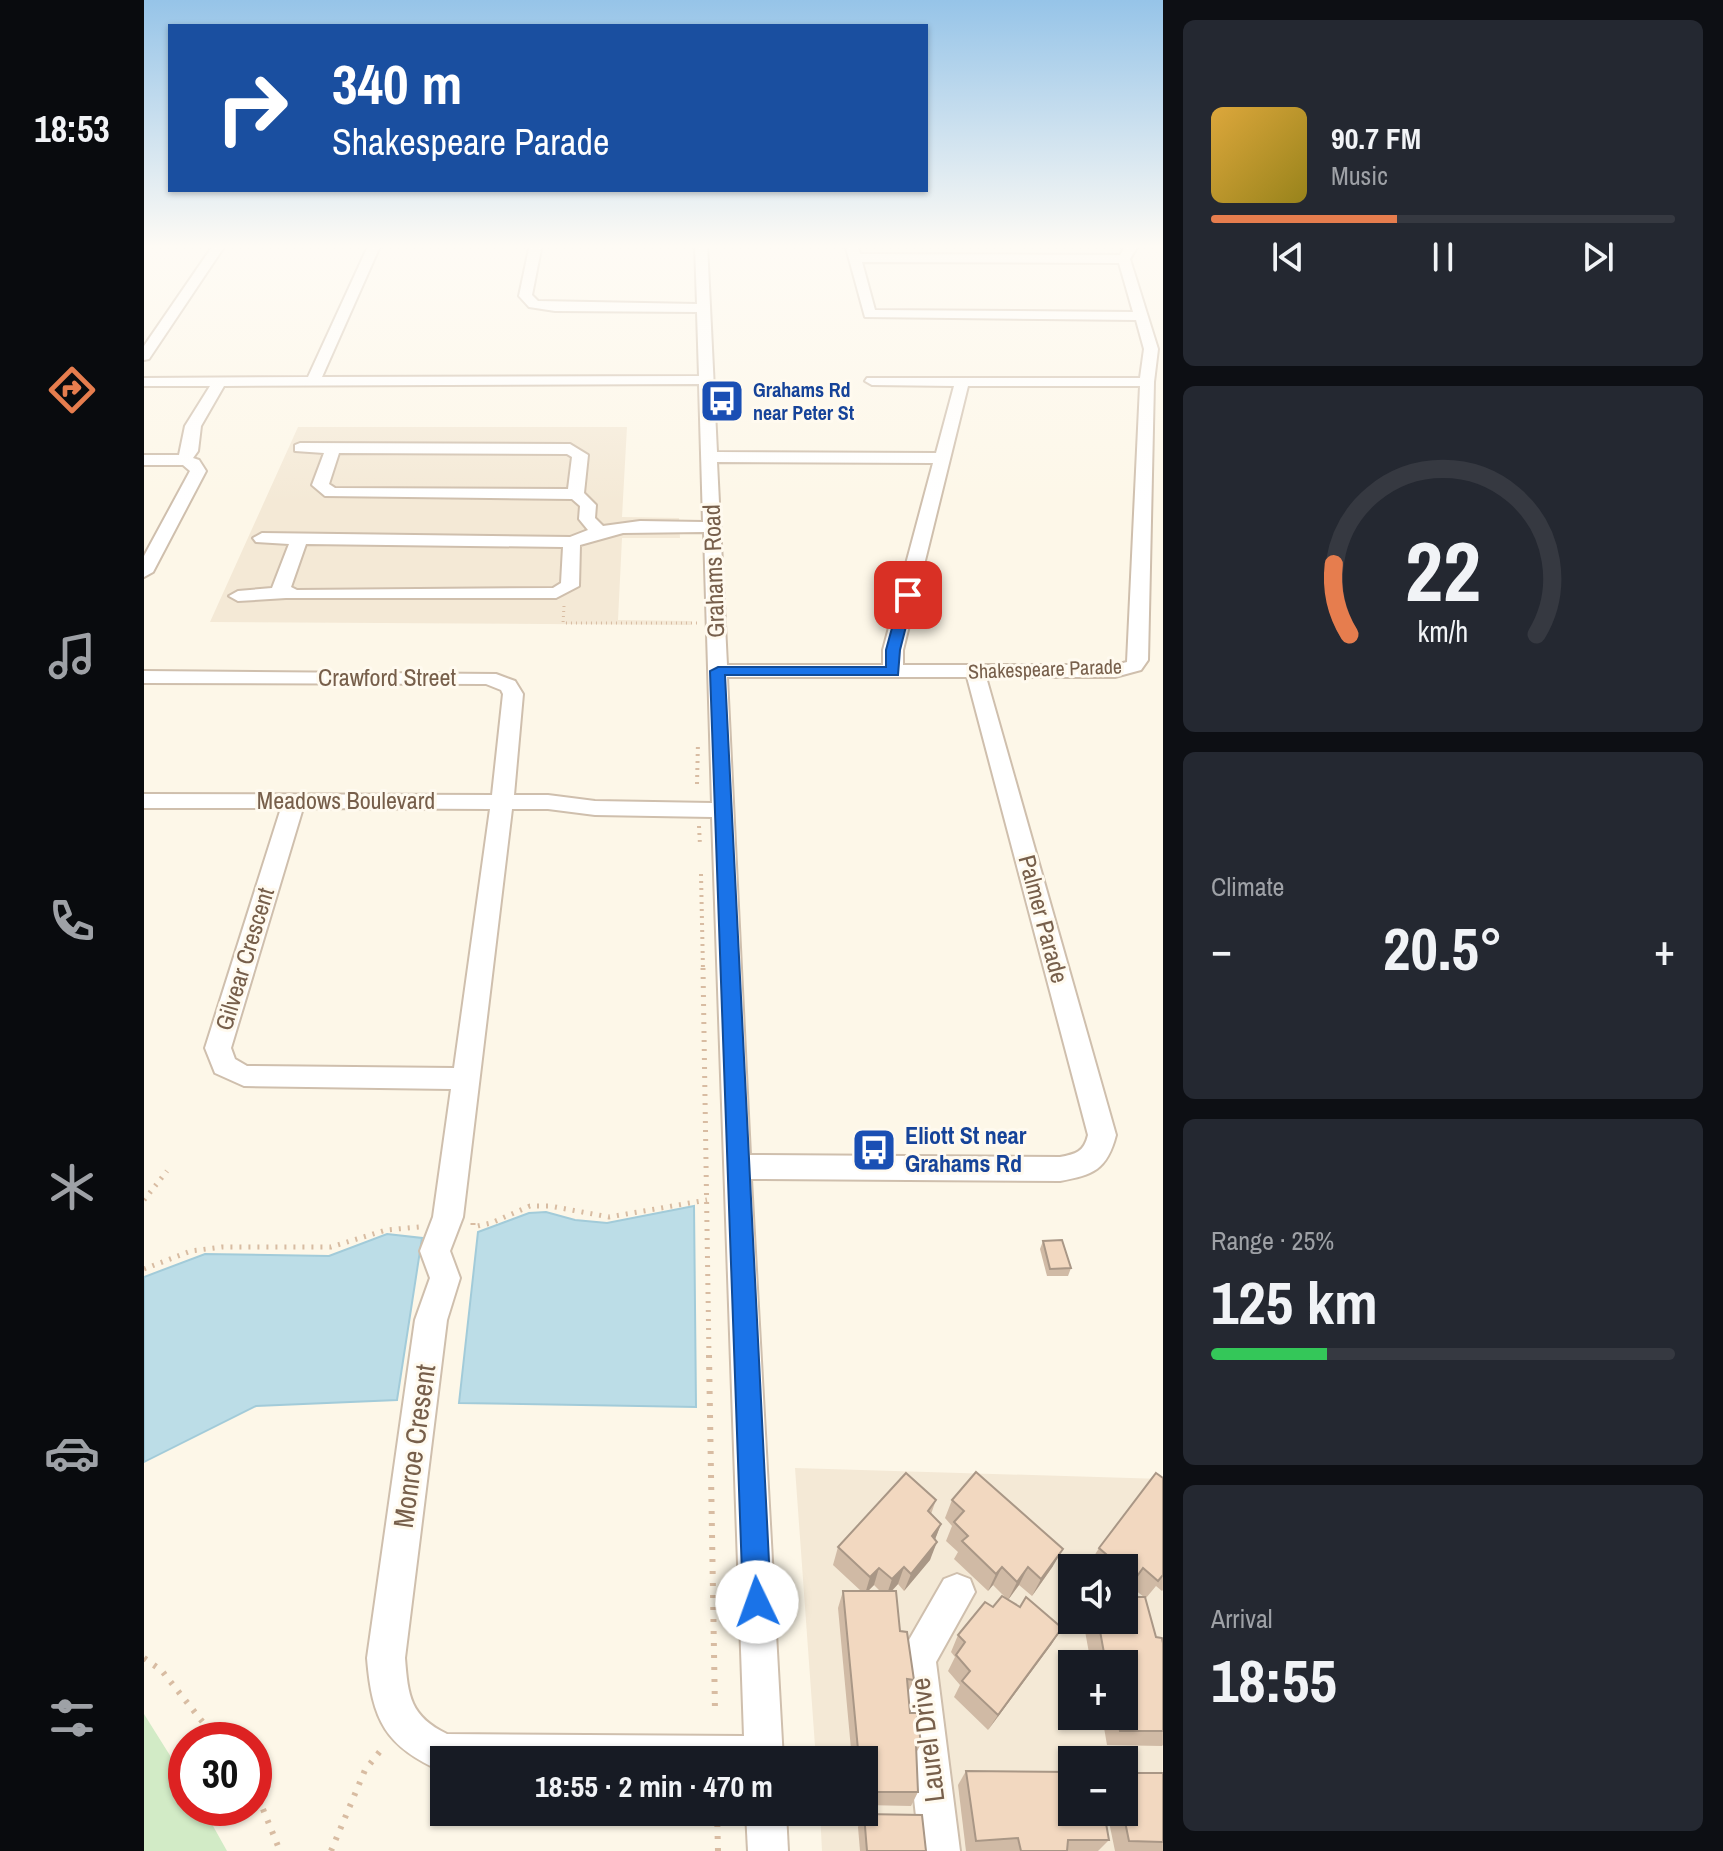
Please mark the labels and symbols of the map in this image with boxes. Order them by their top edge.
place label: Grahams Rd near Peter St [753,376,855,426]
bus stop icon: Grahams Rd near Peter St [698,377,746,425]
street label: Grahams Road [695,504,731,638]
pin [874,561,942,629]
street label: Shakespeare Parade [968,652,1122,685]
street label: Crawford Street [318,661,456,693]
street label: Meadows Boulevard [257,784,435,816]
street label: Palmer Parade [1012,851,1076,986]
street label: Gilvear Crescent [207,883,281,1034]
place label: Eliott St near Grahams Rd [905,1119,1027,1179]
bus stop icon: Eliott St near Grahams Rd [850,1126,898,1174]
street label: Monroe Cresent [384,1362,444,1530]
position arrow [715,1560,799,1644]
street label: Laurel Drive [901,1676,953,1804]
speed limit sign: 30 [168,1722,272,1826]

